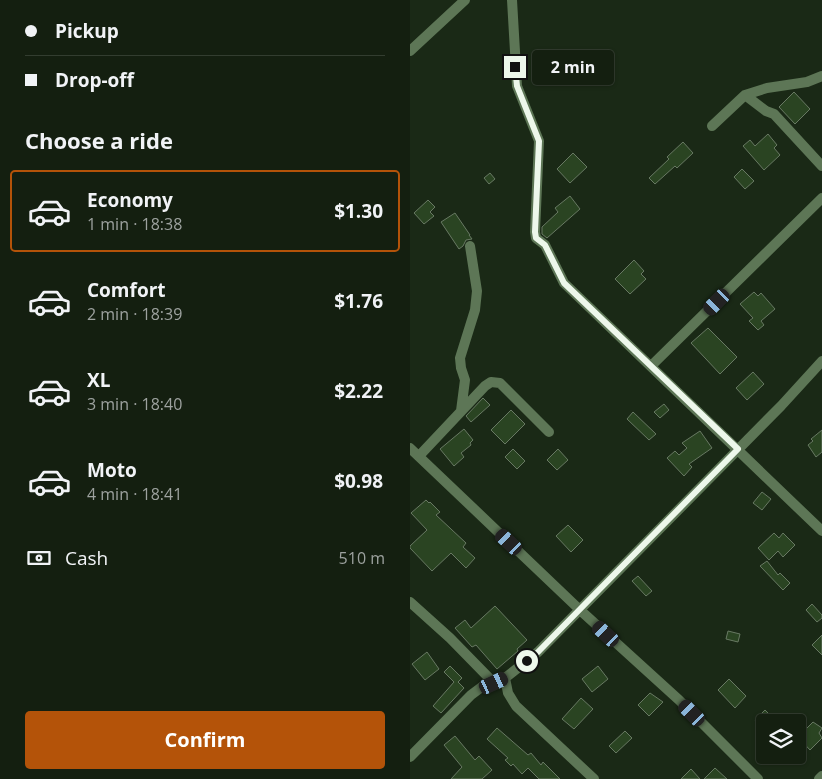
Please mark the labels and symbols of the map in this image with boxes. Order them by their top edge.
callout: 2 min [532,50,615,84]
route end [504,56,526,78]
car [701,286,732,318]
car [492,526,525,558]
car [589,618,622,650]
route start [516,650,538,672]
car [477,670,510,696]
car [676,697,707,729]

